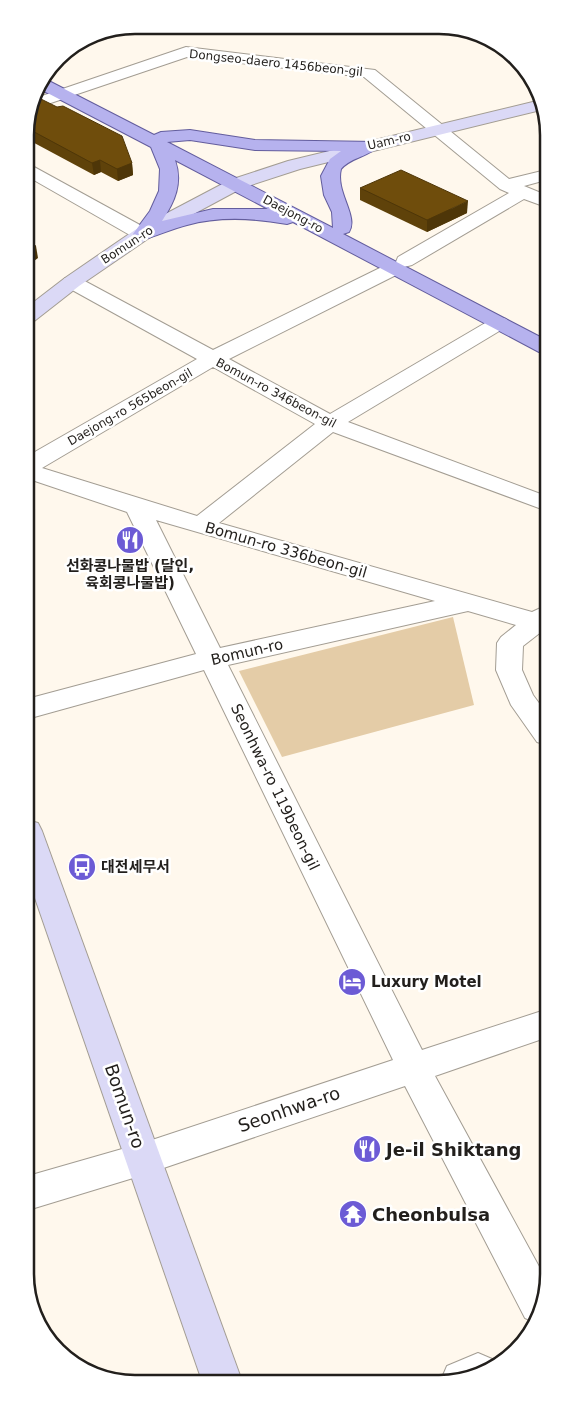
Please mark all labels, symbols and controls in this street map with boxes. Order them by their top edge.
street label: Dongseo-daero 1456beon-gil [188,47,364,79]
street label: Uam-ro [366,129,412,153]
street label: Daejong-ro [260,192,326,236]
street label: Bomun-ro [99,223,155,267]
street label: Bomun-ro 346beon-gil [214,355,338,431]
street label: Daejong-ro 565beon-gil [65,366,195,448]
street label: Bomun-ro 336beon-gil [203,518,369,582]
restaurant icon: 선화콩나물밥 (달인, 육회콩나물밥) [115,525,145,555]
place label: 선화콩나물밥 (달인, 육회콩나물밥) [66,557,194,592]
street label: Bomun-ro [209,635,285,669]
street label: Seonhwa-ro 119beon-gil [227,701,323,873]
bus stop icon: 대전세무서 [67,852,97,882]
place label: 대전세무서 [101,858,170,876]
hotel icon: Luxury Motel [337,967,367,997]
place label: Luxury Motel [371,973,482,991]
street label: Bomun-ro [101,1061,149,1151]
street label: Seonhwa-ro [235,1082,343,1136]
restaurant icon: Je-il Shiktang [352,1134,382,1164]
place label: Je-il Shiktang [384,1139,521,1160]
temple icon: Cheonbulsa [338,1199,368,1229]
place label: Cheonbulsa [372,1204,490,1225]

